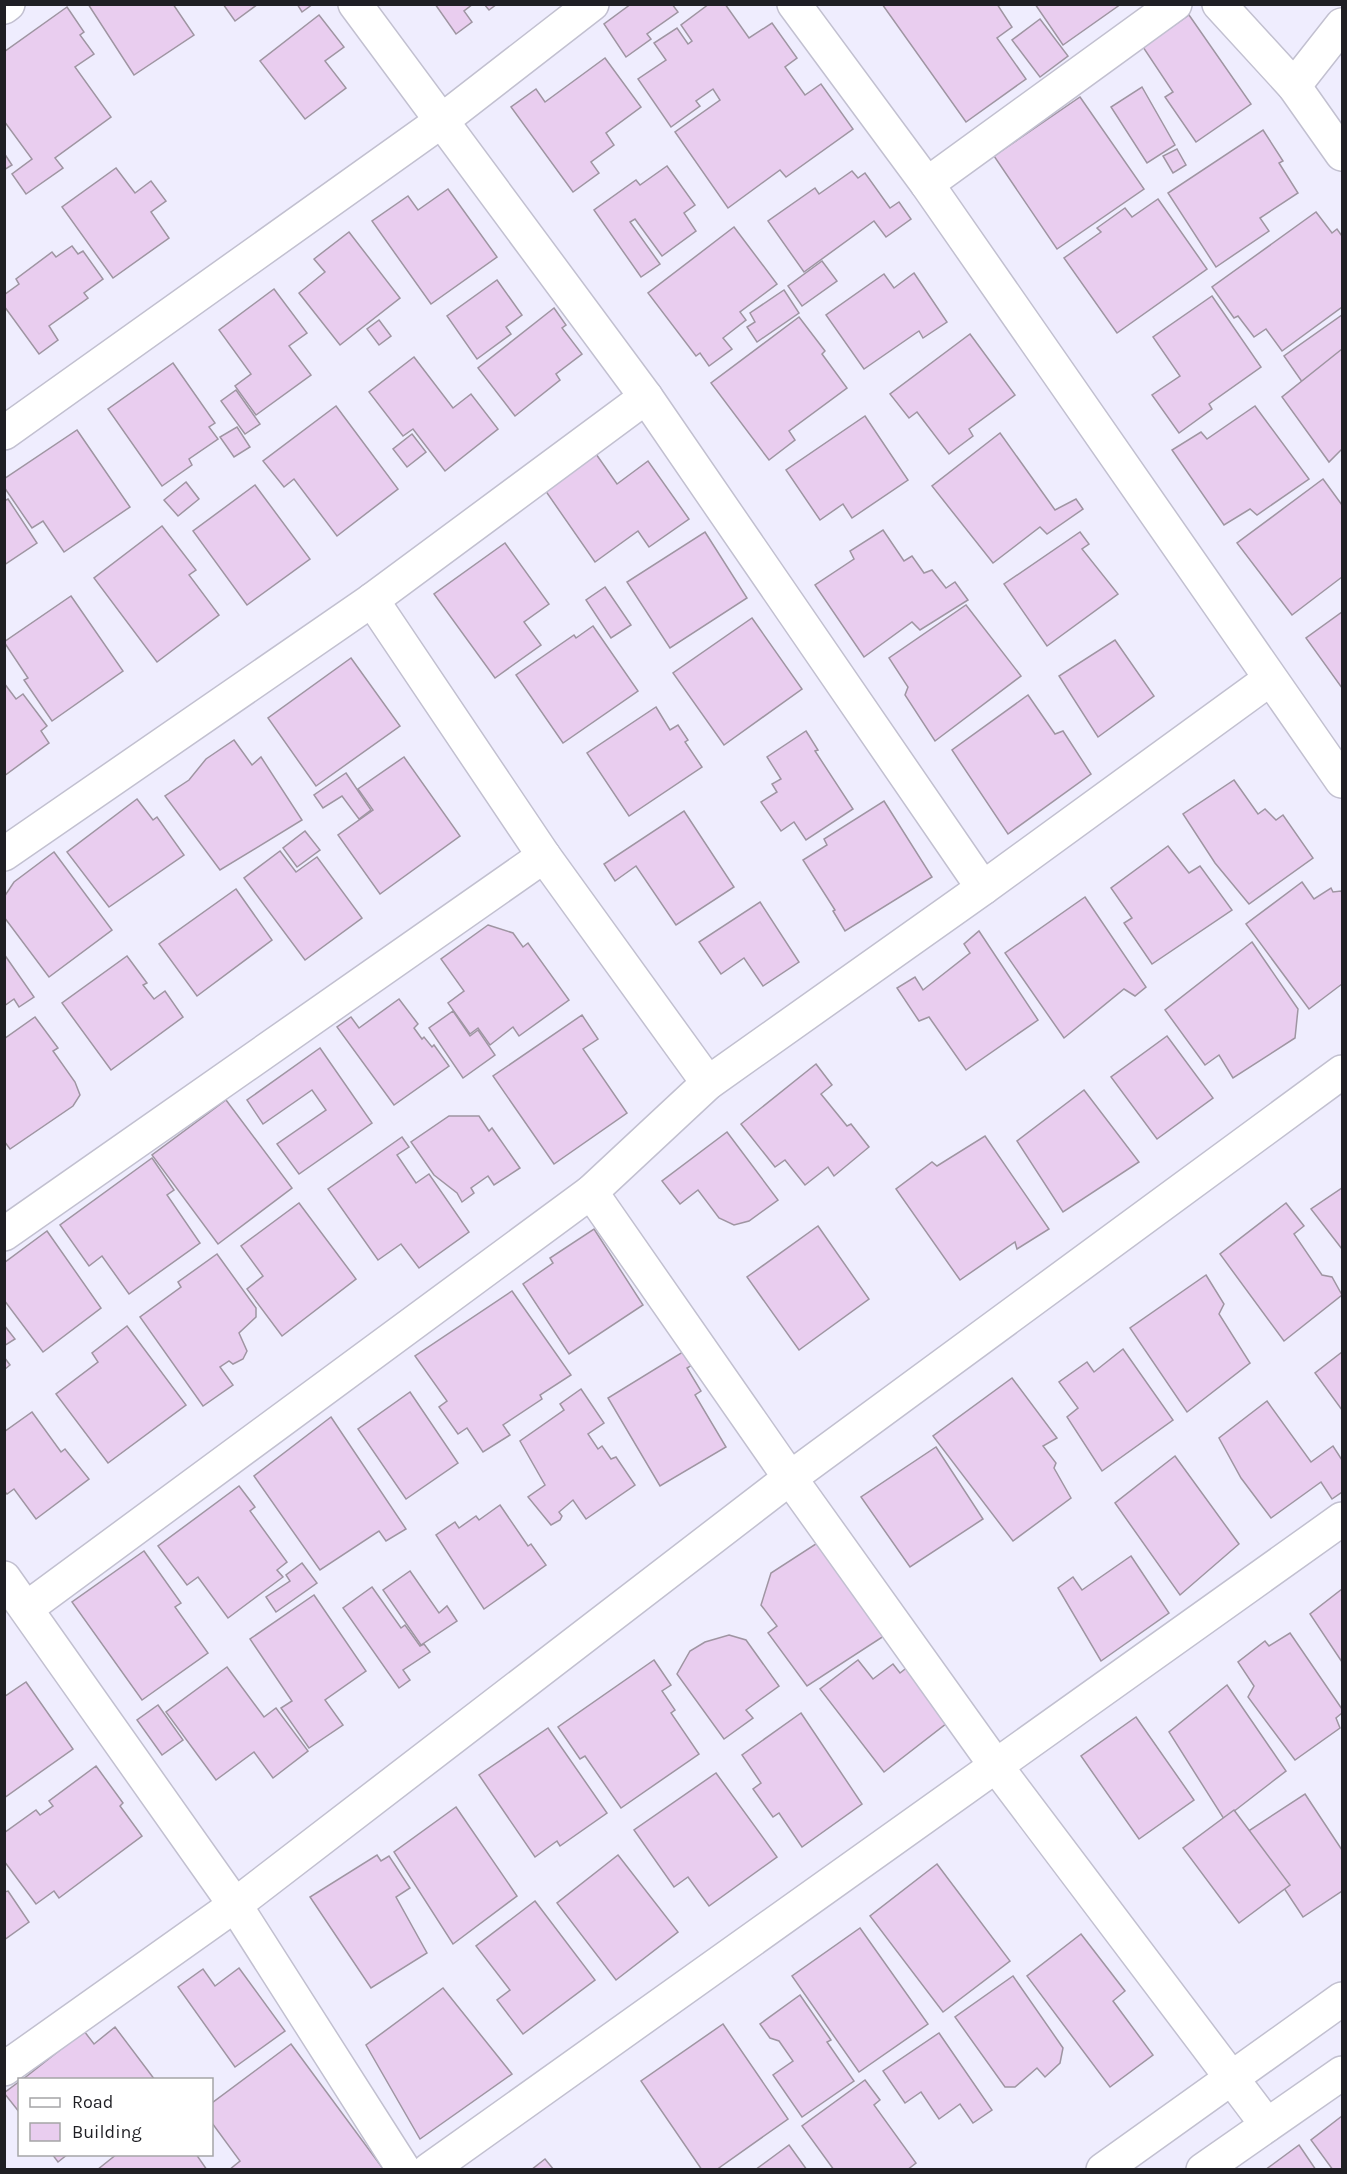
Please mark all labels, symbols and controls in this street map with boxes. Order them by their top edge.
legend [18,2078,213,2156]
text: Road [72,2091,113,2113]
text: Building [72,2121,142,2143]

